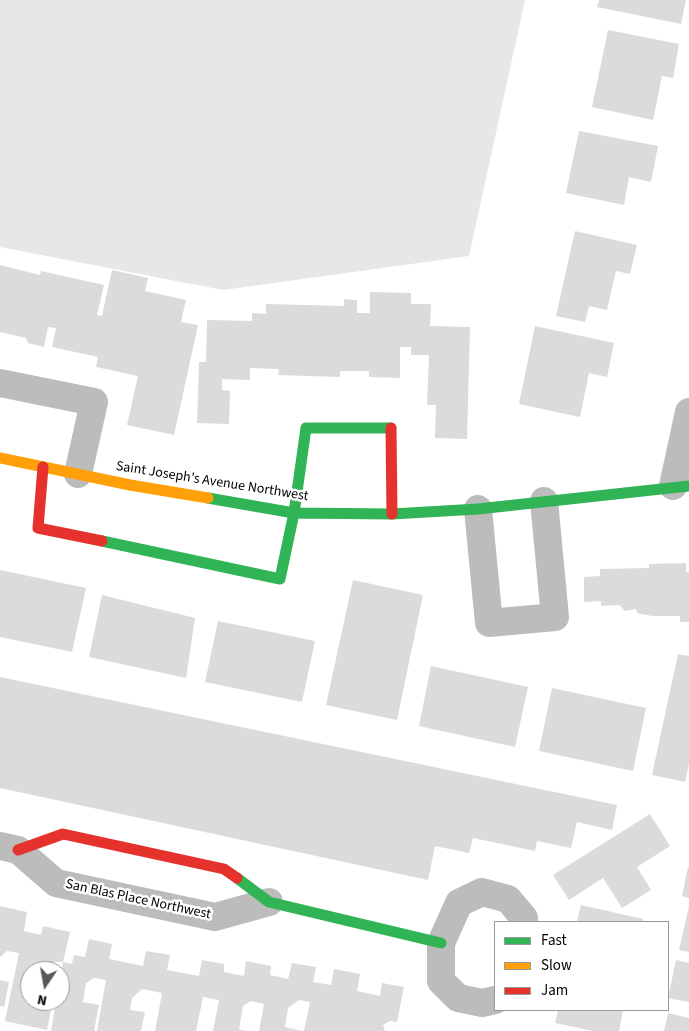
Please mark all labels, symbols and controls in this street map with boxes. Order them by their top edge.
street label: Saint Joseph's Avenue Northwest [115,458,309,506]
street label: San Blas Place Northwest [64,876,212,924]
legend [494,921,669,1011]
text: Fast [541,930,567,951]
text: Slow [541,955,572,976]
north arrow [20,961,70,1011]
text: Jam [541,980,568,1001]
text: N [35,989,49,1010]

